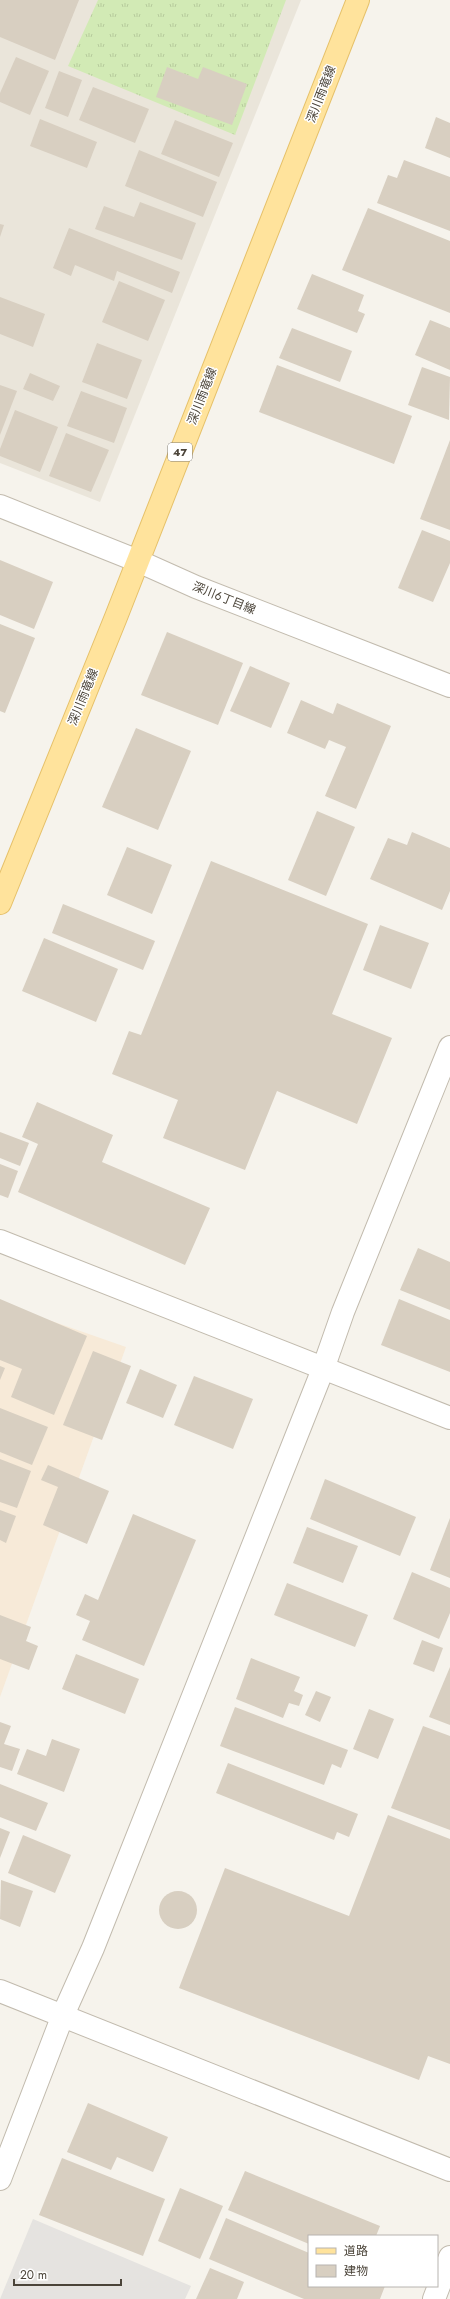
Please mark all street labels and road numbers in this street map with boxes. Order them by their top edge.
street label: 深川雨竜線 [302,63,340,125]
street label: 深川雨竜線 [183,365,221,427]
road number: 47 [168,443,192,461]
street label: 深川６丁目線 [190,577,258,619]
street label: 深川雨竜線 [63,666,103,728]

